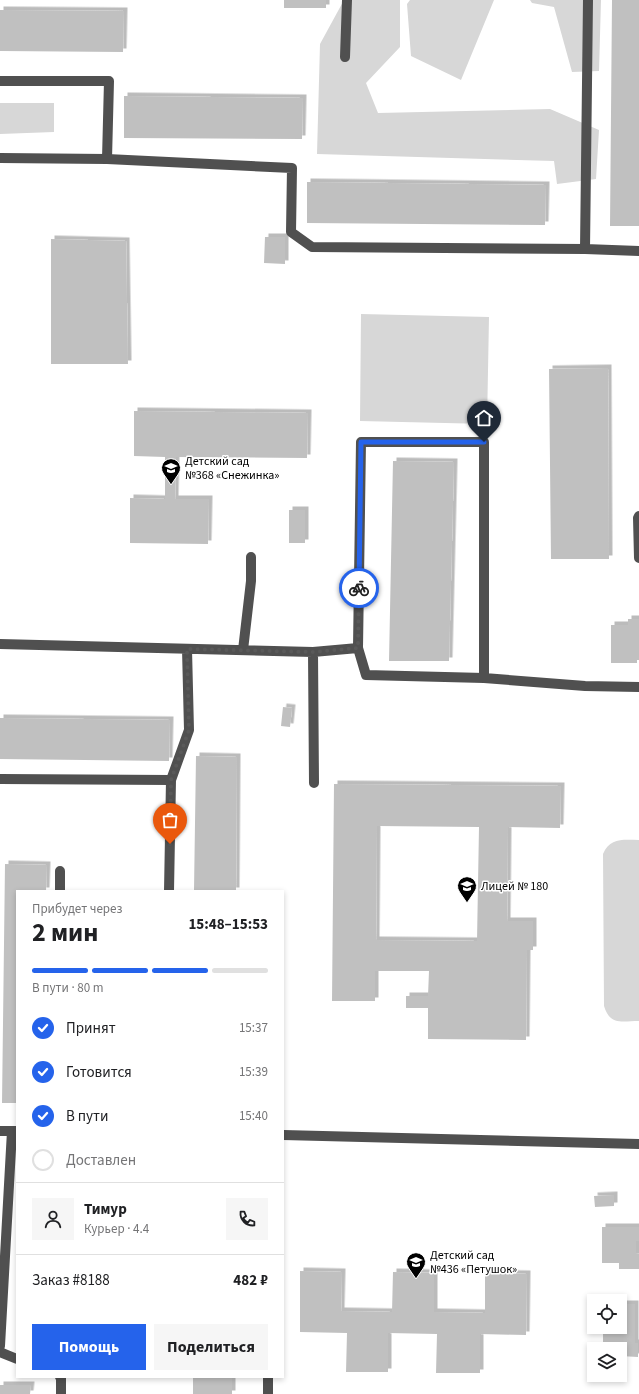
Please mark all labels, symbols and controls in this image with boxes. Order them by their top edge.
pin [467,401,501,442]
icon: home [473,407,495,429]
place label: Детский сад №368 «Снежинка» [185,453,279,484]
school or university icon: Детский сад №368 «Снежинка» [160,457,182,485]
courier [339,568,379,608]
icon: bike [348,577,370,599]
pin [153,803,187,844]
icon: bag [159,809,181,831]
school or university icon: Лицей № 180 [456,875,478,903]
place label: Лицей № 180 [481,878,548,895]
text: Прибудет через [32,900,122,918]
text: 2 мин [32,914,98,951]
text: 15:48–15:53 [188,914,268,935]
text: В пути · 80 m [32,979,104,997]
icon: check [32,1017,54,1039]
text: Принят [66,1018,116,1039]
text: 15:37 [239,1019,268,1037]
icon: check [32,1061,54,1083]
text: Готовится [66,1062,132,1083]
text: 15:39 [239,1063,268,1081]
icon: check [32,1105,54,1127]
text: В пути [66,1106,109,1127]
text: 15:40 [239,1107,268,1125]
text: Доставлен [66,1150,136,1171]
button: person [32,1198,74,1240]
button: phone [226,1198,268,1240]
text: Тимур [84,1199,127,1220]
text: Курьер · 4.4 [84,1220,149,1238]
place label: Детский сад №436 «Петушок» [430,1247,517,1278]
school or university icon: Детский сад №436 «Петушок» [405,1251,427,1279]
text: Заказ #8188 [32,1270,110,1291]
text: 482 ₽ [233,1270,268,1291]
map controls [587,1294,627,1382]
button: locate [587,1294,627,1334]
button: Помощь [32,1324,146,1370]
button: Поделиться [154,1324,268,1370]
button: layers [587,1342,627,1382]

